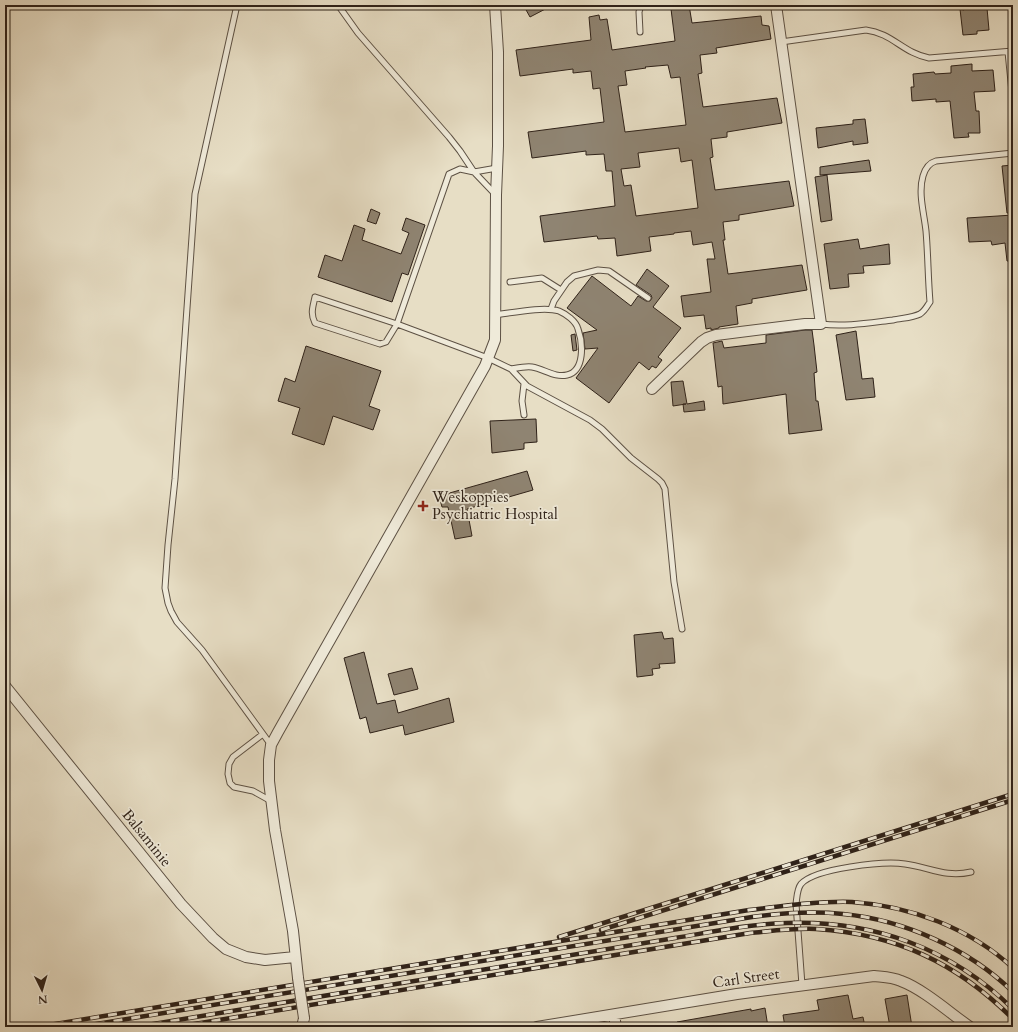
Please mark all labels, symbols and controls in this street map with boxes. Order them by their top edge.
place label: Weskoppies Psychiatric Hospital [431,487,558,524]
marker: Weskoppies Psychiatric Hospital [417,500,429,512]
street label: Balsaminie [118,805,176,871]
street label: Carl Street [711,963,781,993]
north arrow [22,970,62,1010]
text: N [37,992,48,1007]

